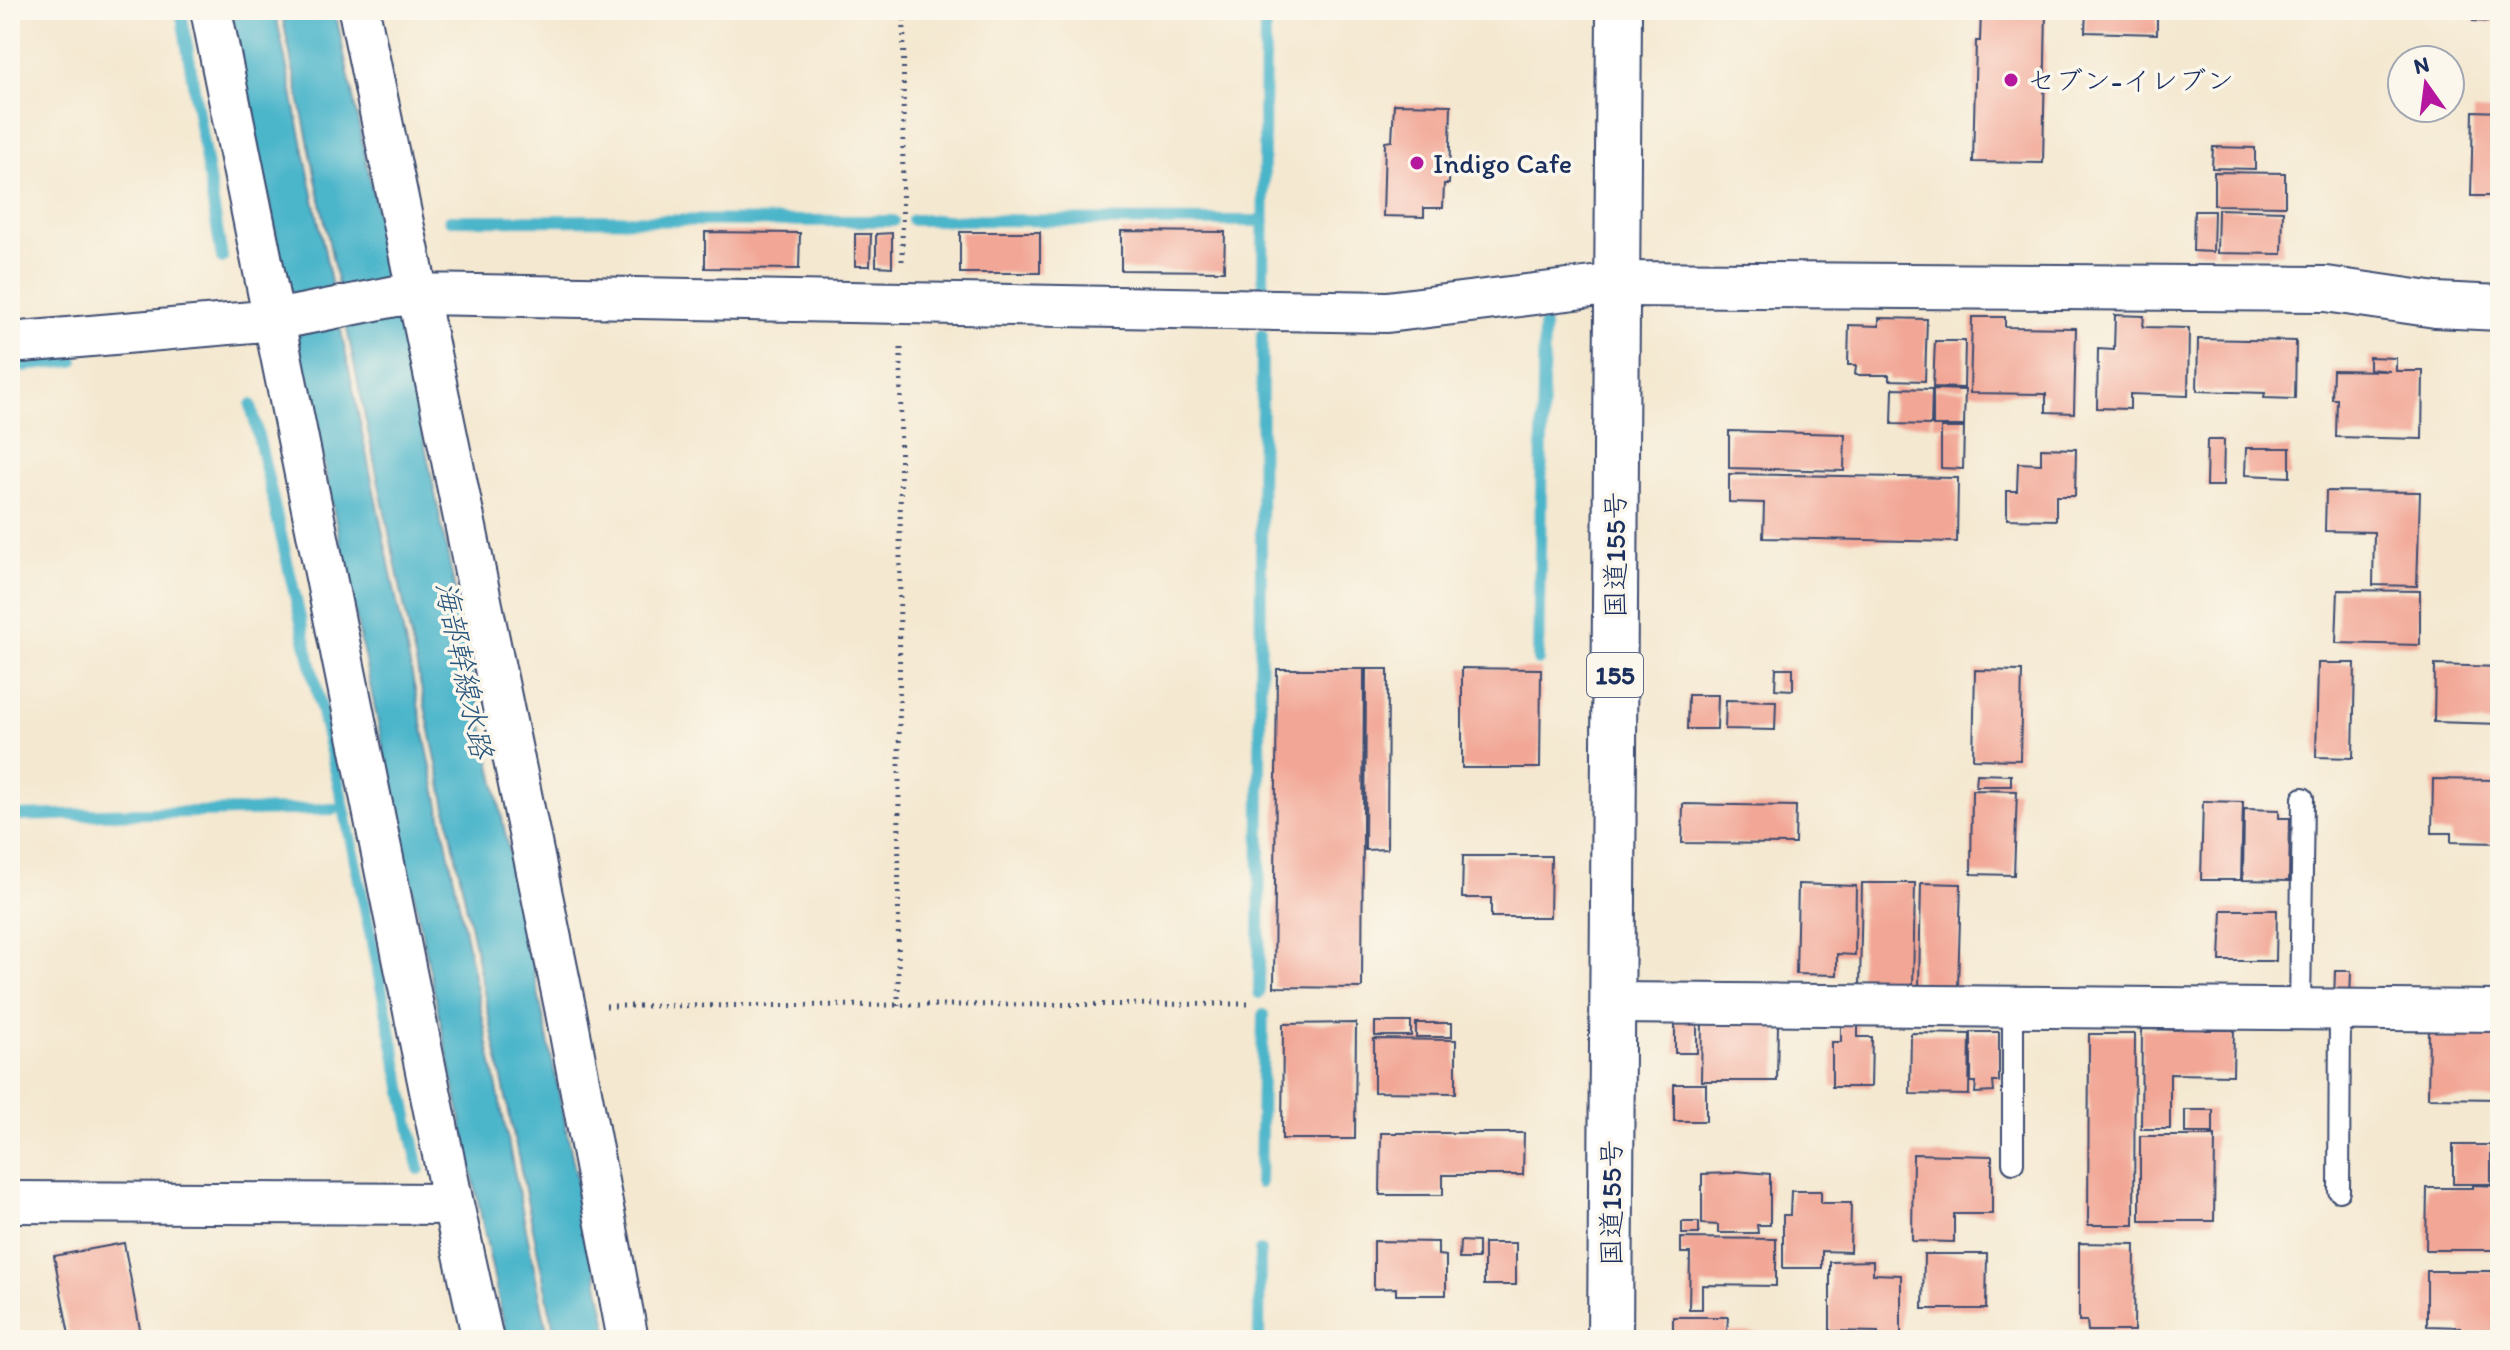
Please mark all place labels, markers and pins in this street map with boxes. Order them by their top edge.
place label: セブン-イレブン [2027,63,2234,97]
marker: セブン-イレブン [2002,71,2020,89]
place label: Indigo Cafe [1433,146,1572,180]
marker: Indigo Cafe [1408,154,1426,172]

